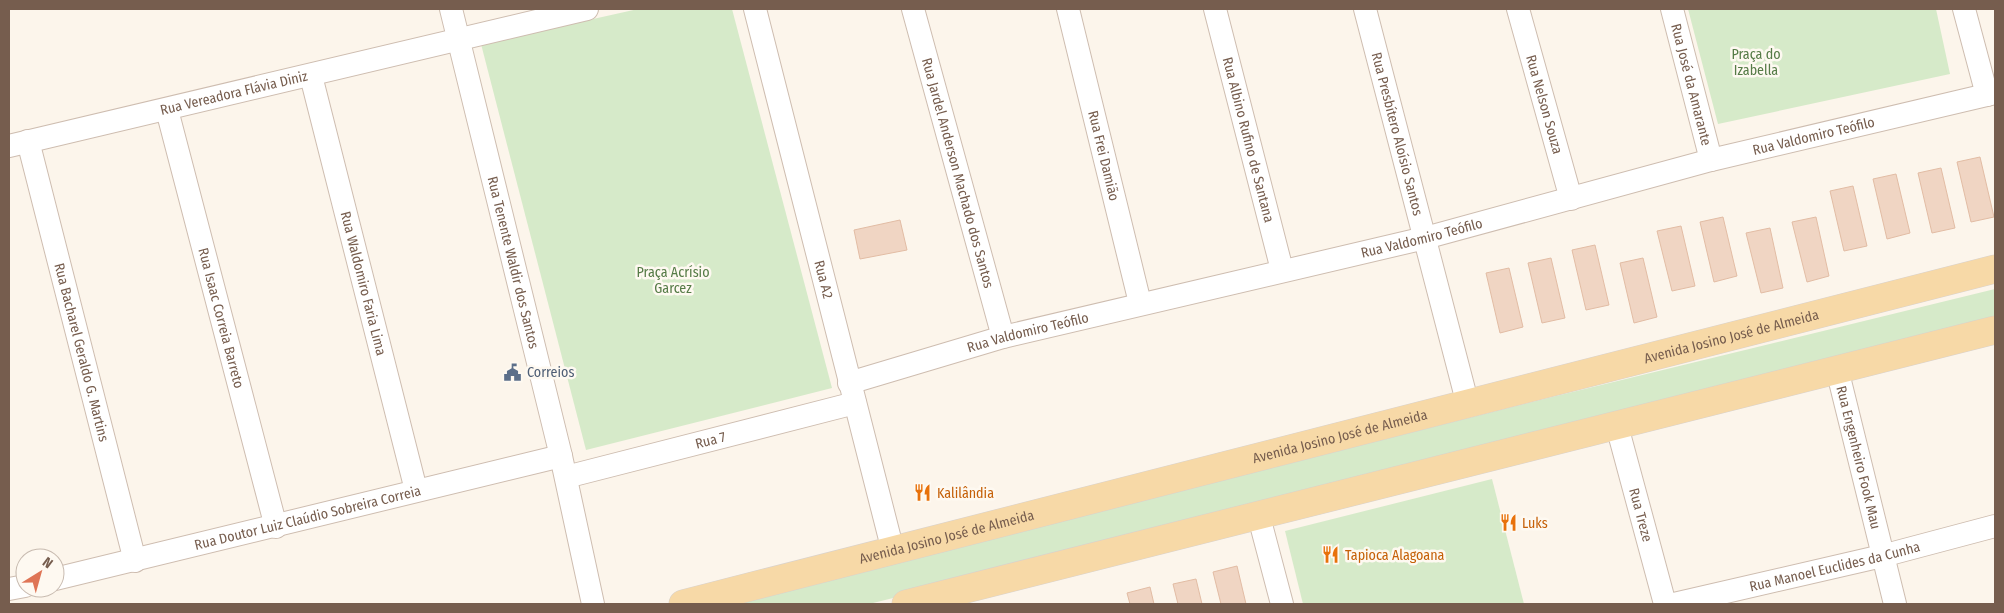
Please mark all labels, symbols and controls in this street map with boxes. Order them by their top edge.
street label: Rua José da Amarante [1667,22,1715,147]
park label: Praça do Izabella [1731,46,1781,79]
street label: Rua Presbítero Aloísio Santos [1368,50,1426,217]
street label: Rua Nelson Souza [1522,53,1566,156]
street label: Rua Albino Rufino de Santana [1219,55,1278,225]
street label: Rua Jardel Anderson Machado dos Santos [918,56,997,290]
street label: Rua Vereadora Flávia Diniz [159,67,310,119]
street label: Rua Frei Damião [1084,109,1123,203]
street label: Rua Valdomiro Teófilo [1751,114,1876,159]
street label: Rua Tenente Waldir dos Santos [483,175,542,350]
street label: Rua Waldomiro Faria Lima [337,210,390,358]
street label: Rua Valdomiro Teófilo [1359,215,1485,262]
street label: Rua Isaac Correia Barreto [194,246,247,390]
street label: Rua A2 [810,259,836,300]
street label: Rua Bacharel Geraldo G. Martins [50,261,112,444]
park label: Praça Acrísio Garcez [637,264,710,297]
street label: Avenida Josino José de Almeida [1642,306,1821,367]
street label: Rua Valdomiro Teófilo [965,309,1090,356]
public building icon: Correios [503,362,523,382]
place label: Correios [527,364,574,381]
street label: Rua Engenheiro Fook Mau [1832,384,1884,531]
street label: Avenida Josino José de Almeida [1251,406,1429,467]
street label: Rua 7 [693,428,728,453]
street label: Rua Doutor Luiz Claúdio Sobreira Correia [193,482,423,554]
restaurant icon: Kalilândia [913,483,933,503]
place label: Kalilândia [937,485,994,502]
street label: Rua Treze [1625,486,1656,544]
street label: Avenida Josino José de Almeida [857,507,1036,568]
restaurant icon: Luks [1498,513,1518,533]
place label: Luks [1522,515,1548,532]
street label: Rua Manoel Euclides da Cunha [1748,538,1922,595]
restaurant icon: Tapioca Alagoana [1321,545,1341,565]
place label: Tapioca Alagoana [1345,547,1445,564]
north arrow [15,548,65,598]
text: N [39,554,56,572]

